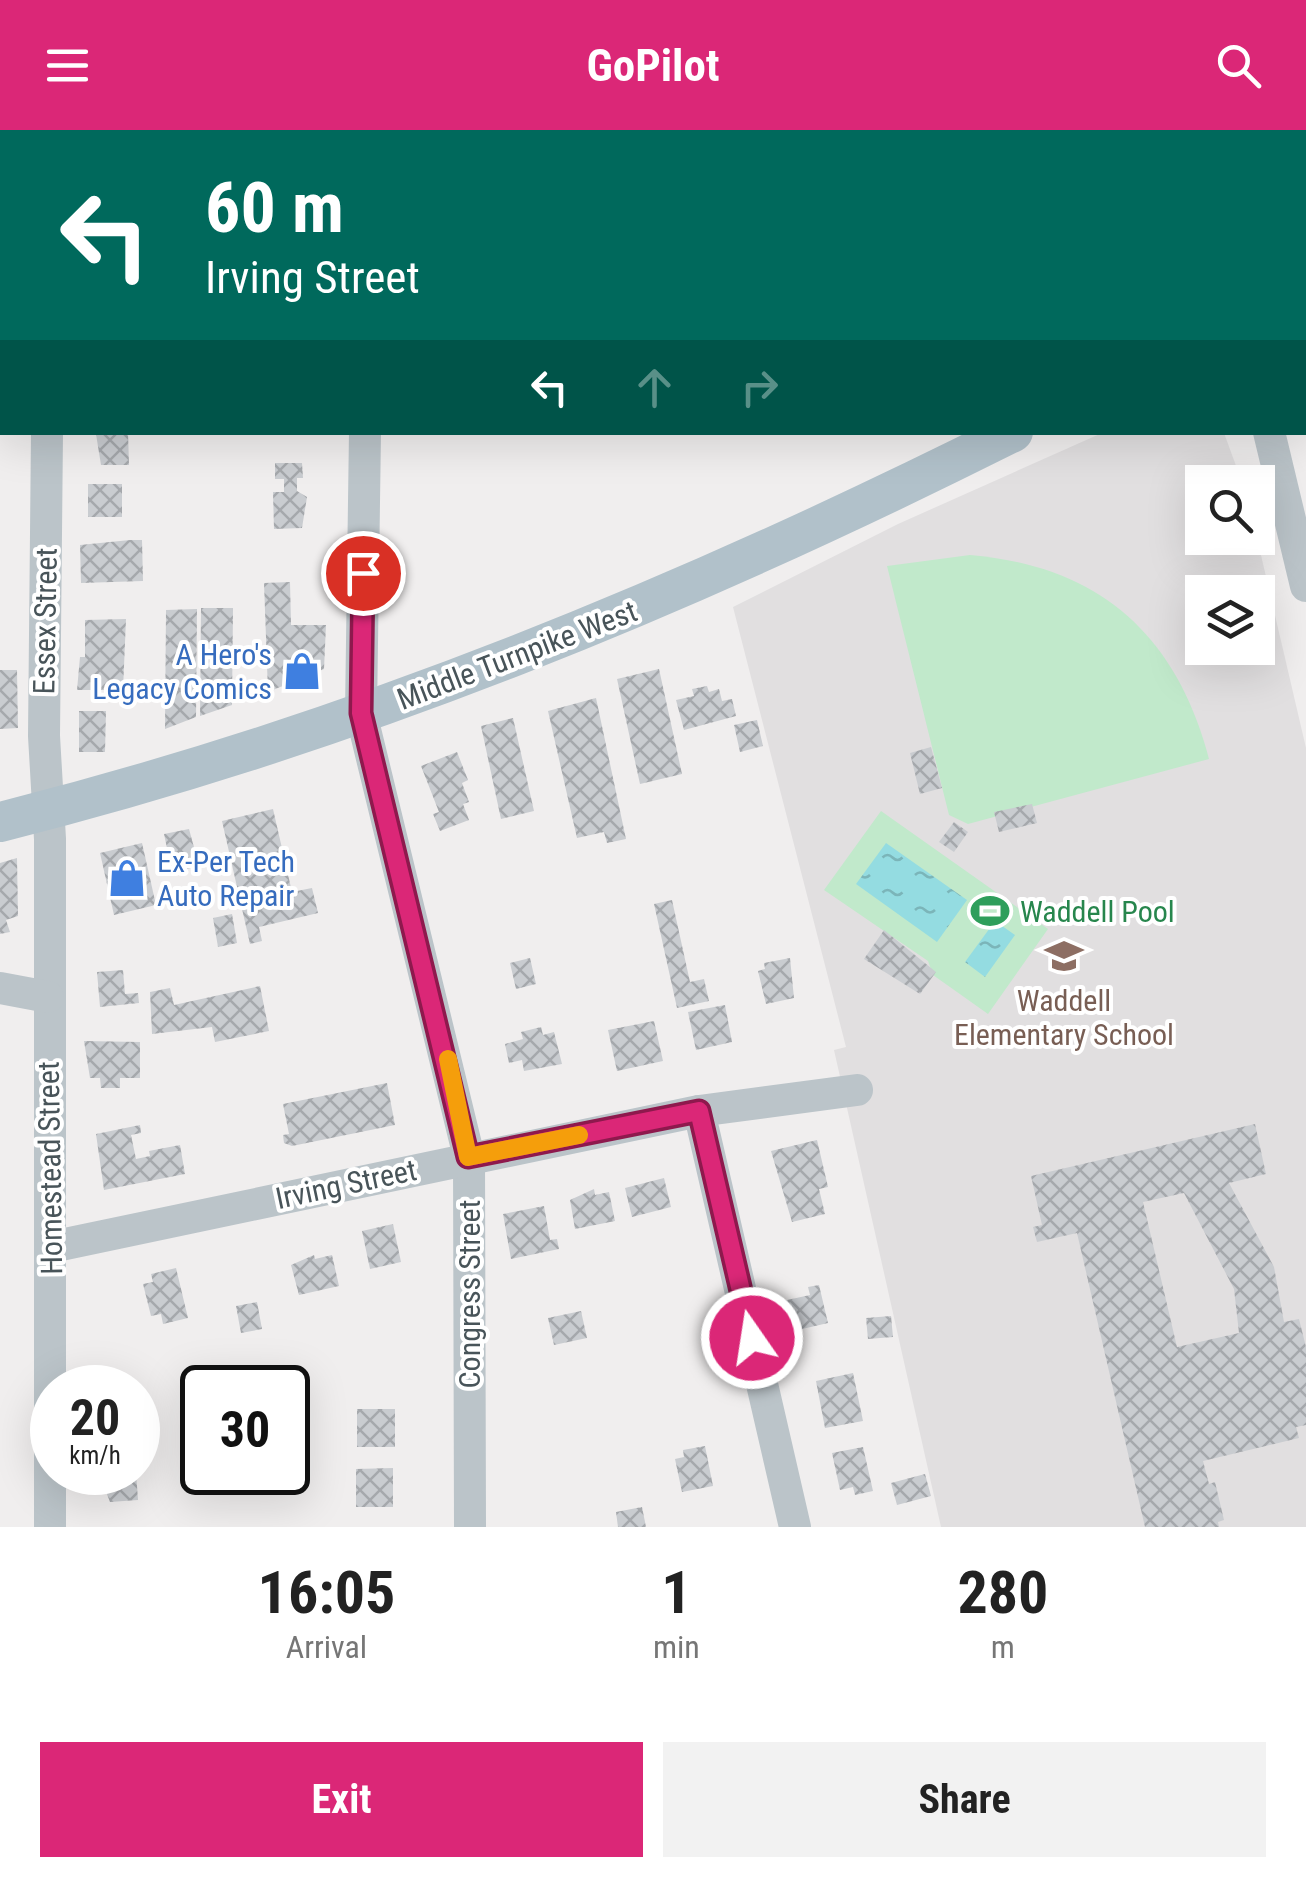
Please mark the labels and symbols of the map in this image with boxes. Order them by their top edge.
pin [321,531,406,616]
street label: Essex Street [26,547,64,695]
street label: Middle Turnpike West [392,593,642,717]
place label: A Hero's Legacy Comics [92,637,272,706]
shop icon: A Hero's Legacy Comics [281,650,323,692]
place label: Ex-Per Tech Auto Repair [157,844,295,913]
shop icon: Ex-Per Tech Auto Repair [106,857,148,899]
sports icon: Waddell Pool [969,890,1011,932]
place label: Waddell Pool [1020,894,1175,929]
school or university icon: Waddell Elementary School [1043,935,1085,977]
place label: Waddell Elementary School [954,983,1174,1052]
street label: Homestead Street [31,1061,69,1275]
street label: Irving Street [272,1152,420,1216]
street label: Congress Street [452,1200,487,1388]
position arrow [700,1286,804,1390]
speed limit sign: 30 [180,1365,310,1495]

